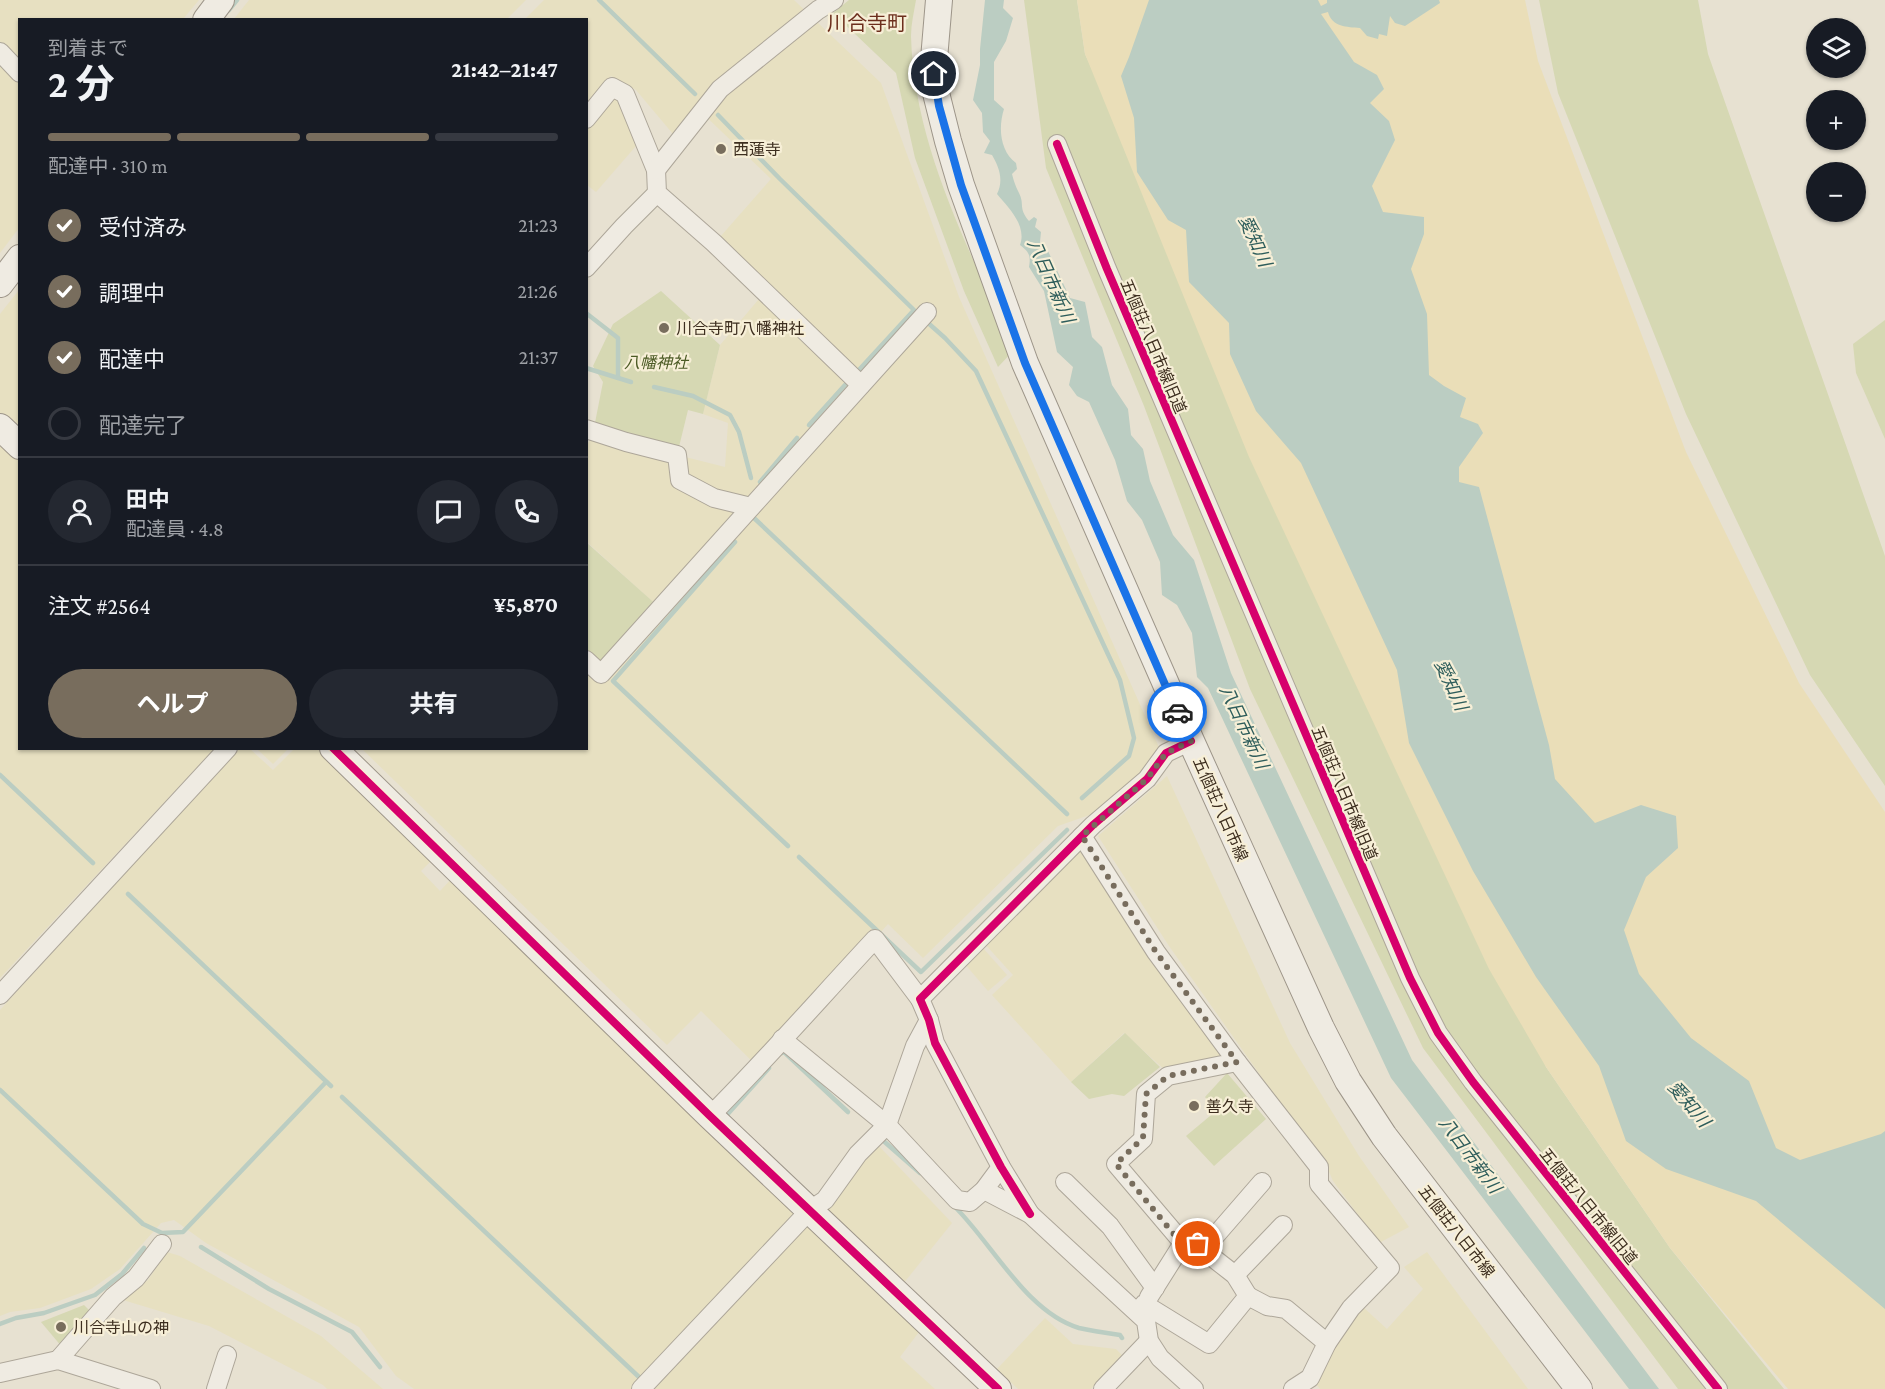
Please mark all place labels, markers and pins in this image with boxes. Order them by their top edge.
pin [908,48,959,99]
place label: 西蓮寺 [733,141,781,158]
marker: 西蓮寺 [714,142,728,156]
place label: 川合寺町八幡神社 [676,320,804,337]
marker: 川合寺町八幡神社 [657,321,671,335]
place label: 善久寺 [1206,1098,1254,1115]
marker: 善久寺 [1187,1099,1201,1113]
pin [1172,1218,1223,1269]
place label: 川合寺山の神 [73,1319,169,1336]
marker: 川合寺山の神 [54,1320,68,1334]

